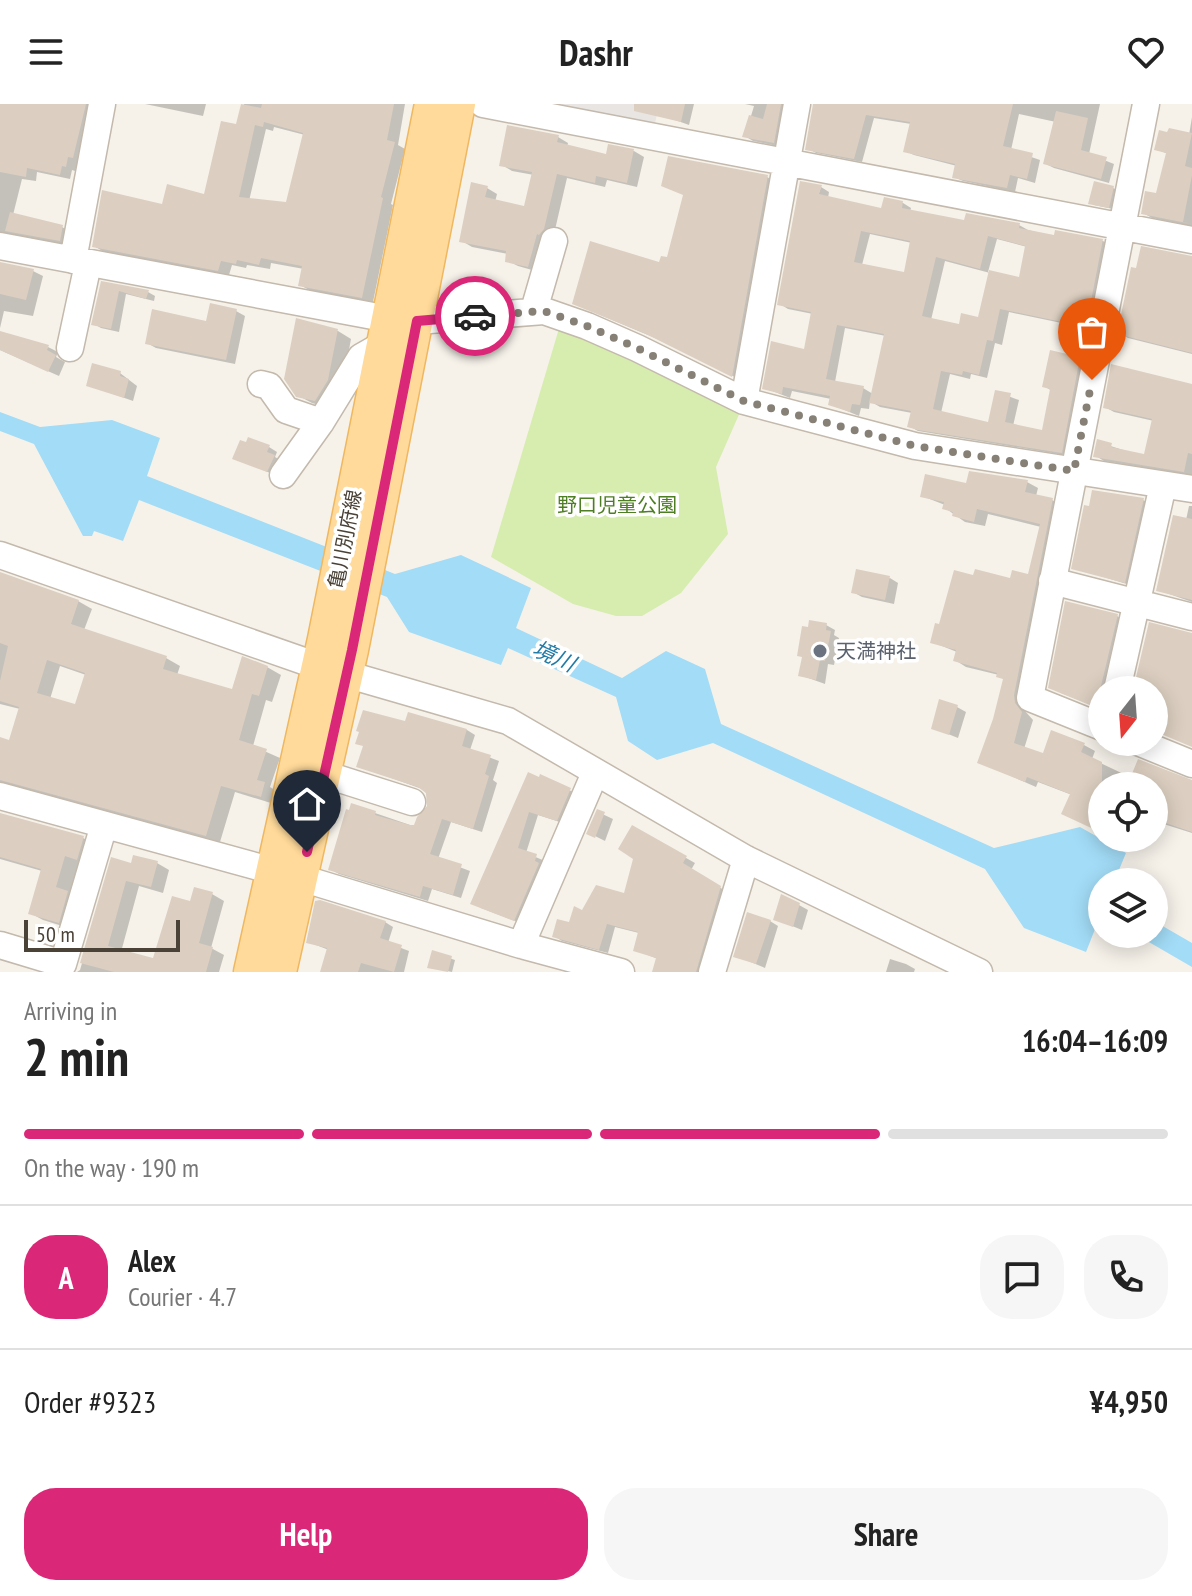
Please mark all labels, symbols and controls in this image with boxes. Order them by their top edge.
text: Dashr [559,29,633,76]
icon: menu [24,30,68,74]
icon: heart [1124,30,1168,74]
courier [435,276,515,356]
icon: car [453,294,497,338]
pin [1058,298,1126,380]
icon: bag [1070,310,1114,354]
street label: 亀川別府線 [323,487,367,591]
park label: 野口児童公園 [557,492,677,518]
water label: 境川 [528,634,582,679]
place label: 天満神社 [836,638,916,664]
marker: 天満神社 [811,642,829,660]
north arrow [1088,676,1168,756]
map controls [1088,676,1168,948]
pin [273,770,341,852]
button: locate [1088,772,1168,852]
icon: home [285,782,329,826]
button: layers [1088,868,1168,948]
scale bar [24,916,180,952]
text: 50 m [36,920,75,948]
text: Arriving in [24,994,117,1027]
text: 16:04–16:09 [1022,1021,1168,1060]
text: 2 min [24,1023,129,1090]
text: On the way · 190 m [24,1151,199,1184]
button: chat [980,1235,1064,1319]
button: phone [1084,1235,1168,1319]
text: Alex [128,1241,176,1280]
text: A [58,1258,74,1297]
text: Courier · 4.7 [128,1280,237,1313]
text: Order #9323 [24,1382,156,1421]
text: ¥4,950 [1090,1382,1168,1421]
button: Help [24,1488,588,1580]
button: Share [604,1488,1168,1580]

